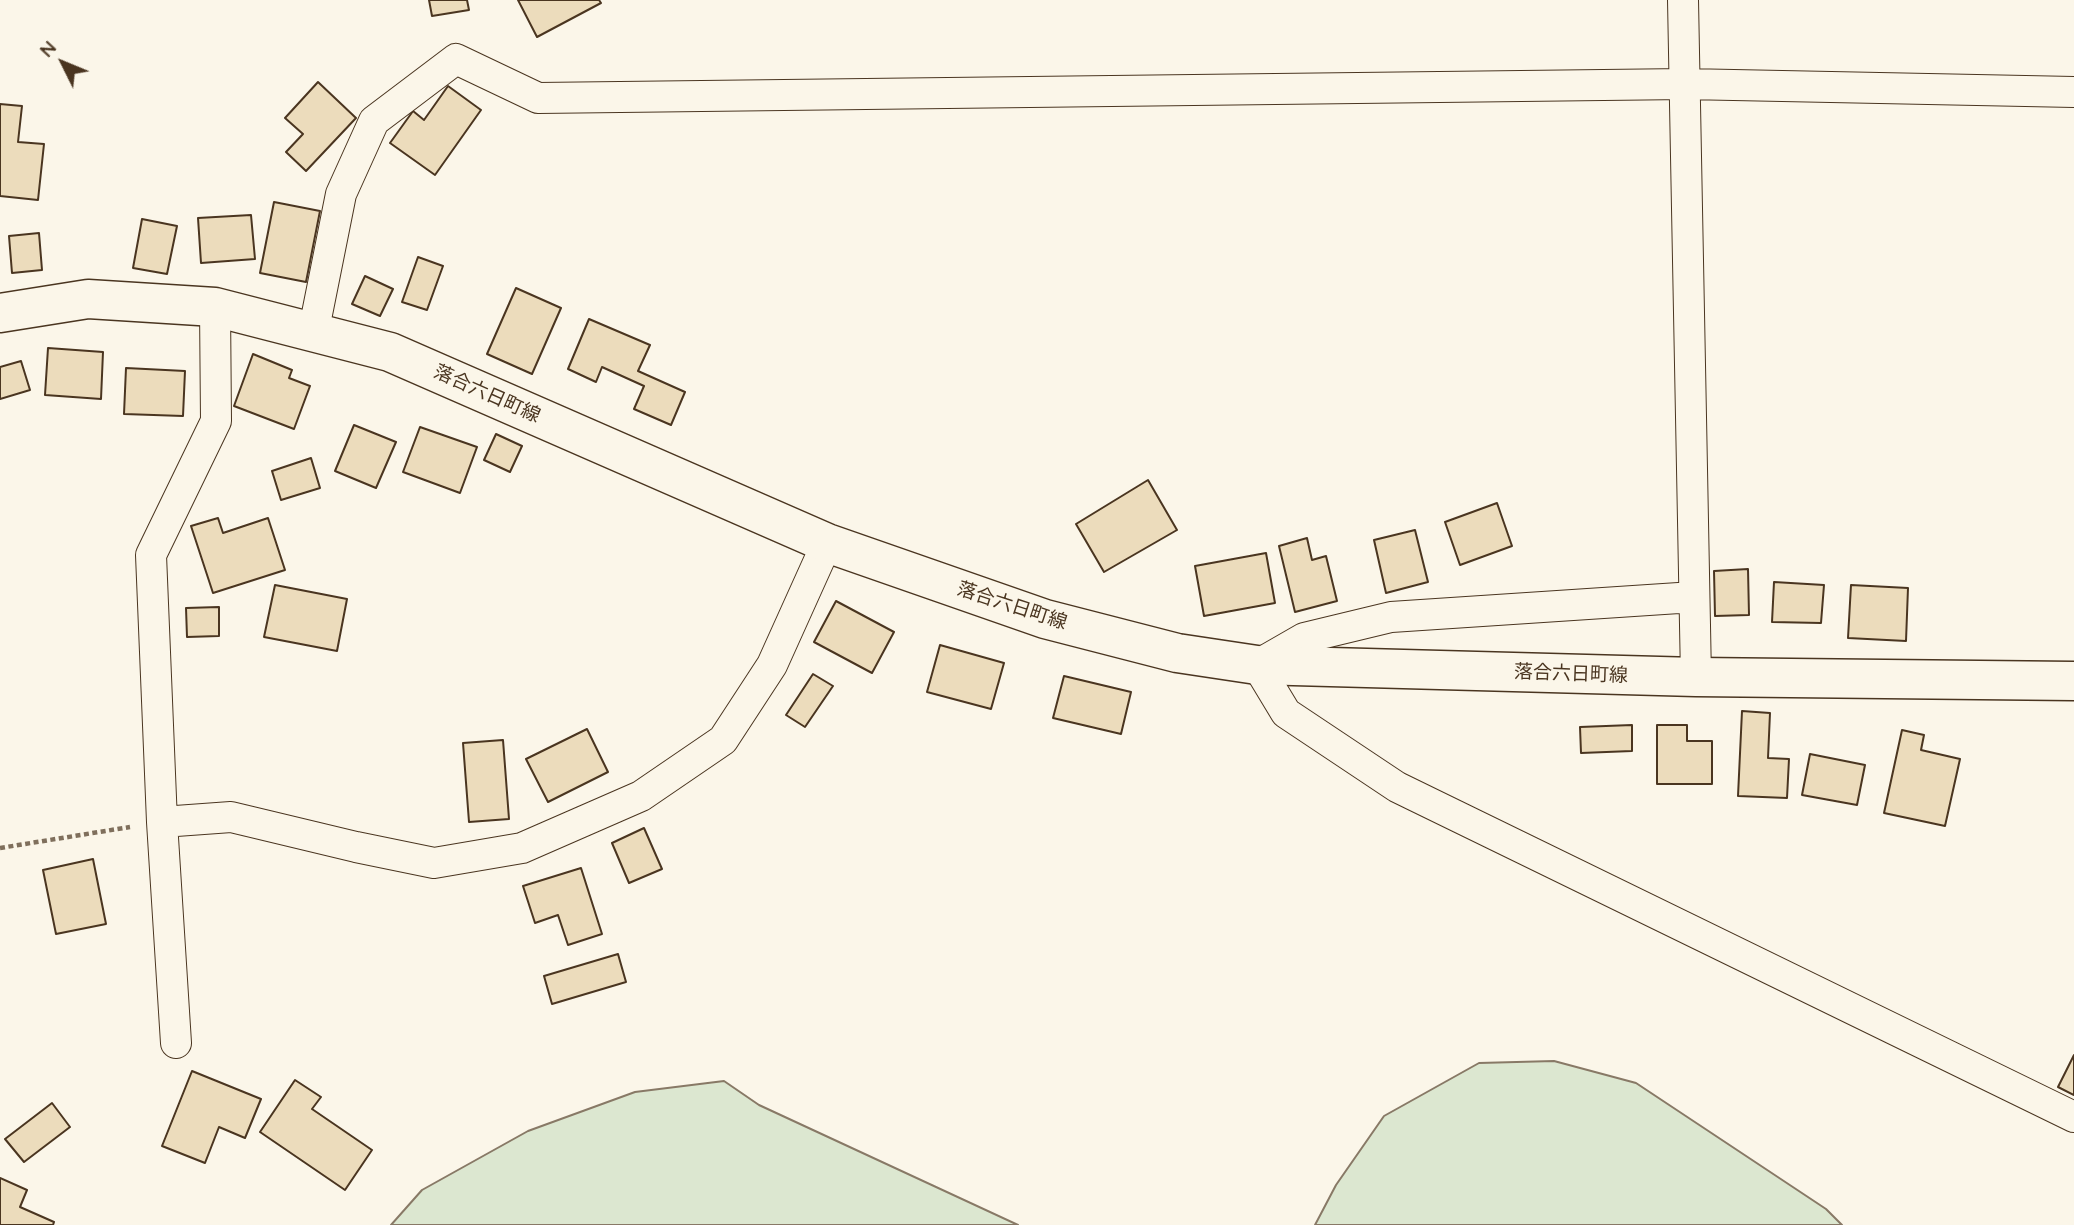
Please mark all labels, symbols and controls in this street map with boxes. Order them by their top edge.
north arrow [28,28,98,98]
text: N [34,35,61,62]
street label: 落合六日町線 [430,360,544,428]
street label: 落合六日町線 [954,578,1070,634]
street label: 落合六日町線 [1514,661,1628,687]

